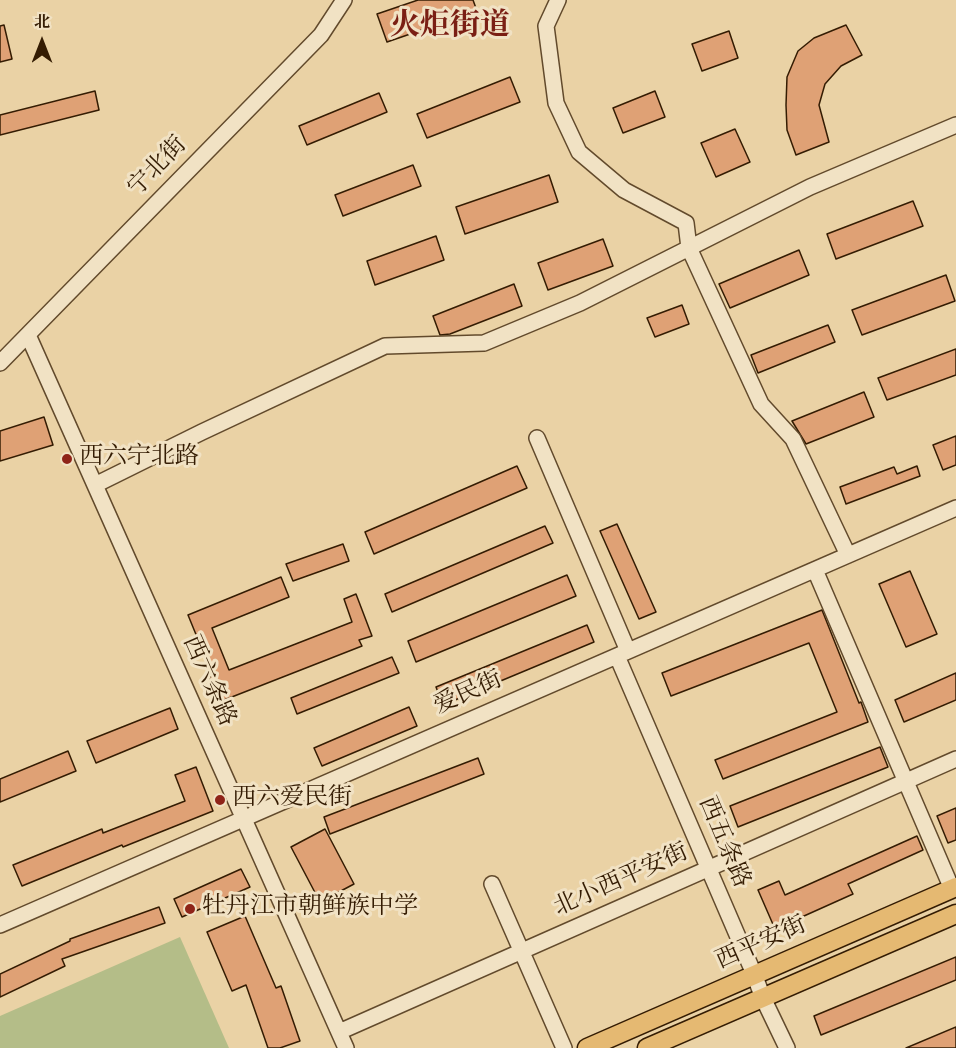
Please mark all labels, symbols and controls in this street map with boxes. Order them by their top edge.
district label: 火炬街道 [390,11,510,47]
north arrow [12,12,72,72]
text: 北 [34,12,50,35]
street label: 宁北街 [124,132,194,204]
place label: 西六宁北路 [79,445,199,473]
marker: 西六宁北路 [60,452,74,466]
street label: 西六条路 [174,632,240,732]
street label: 爱民街 [430,667,508,723]
place label: 西六爱民街 [232,786,352,814]
marker: 西六爱民街 [213,793,227,807]
street label: 西五条路 [690,793,754,893]
street label: 北小西平安街 [550,840,694,924]
place label: 牡丹江市朝鲜族中学 [202,895,418,923]
marker: 牡丹江市朝鲜族中学 [183,902,197,916]
street label: 西平安街 [712,912,812,978]

